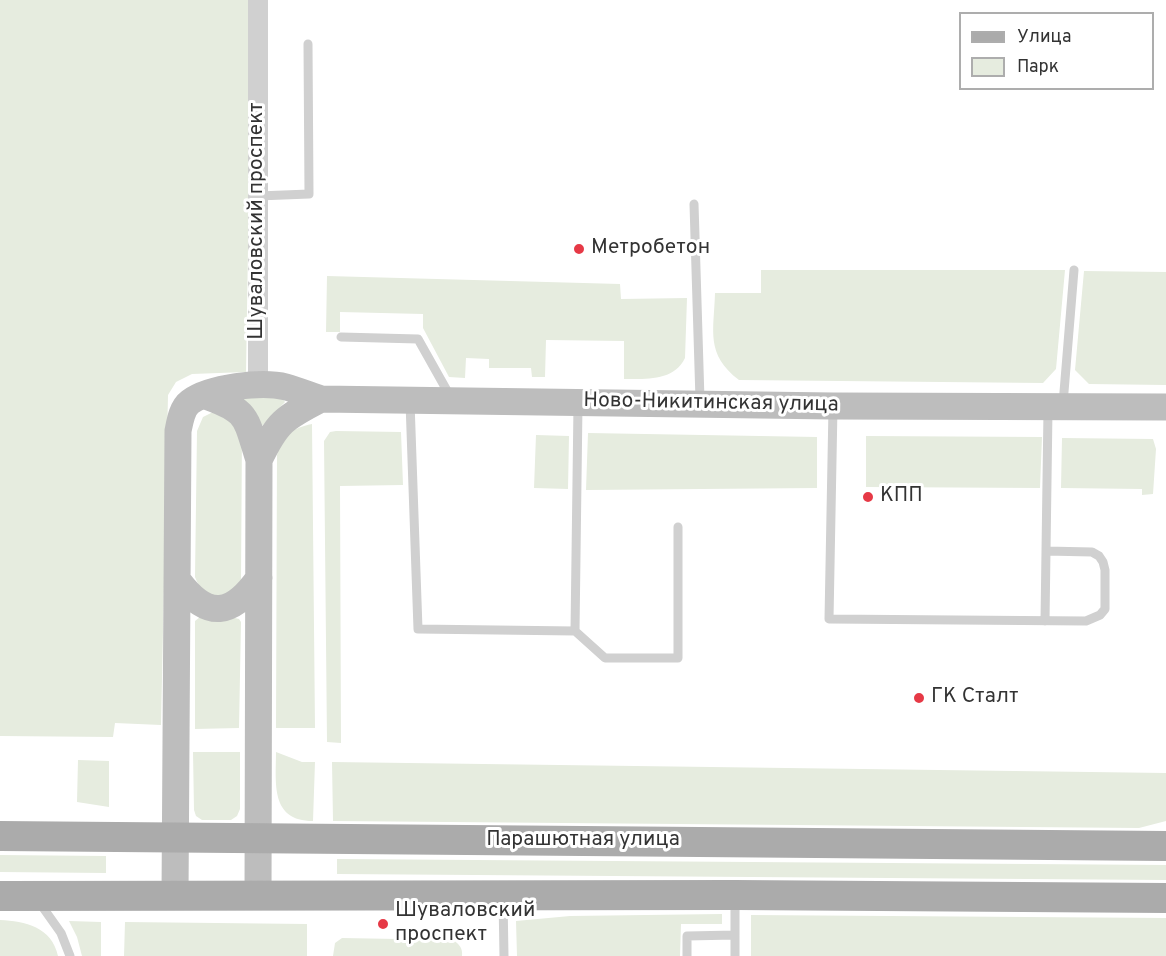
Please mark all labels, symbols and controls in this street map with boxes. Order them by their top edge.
legend [959,12,1154,90]
text: Улица [1017,26,1071,49]
text: Парк [1017,56,1059,79]
street label: Шуваловский проспект [245,102,271,340]
place label: Метробетон [591,236,710,262]
marker: Метробетон [572,242,586,256]
street label: Ново-Никитинская улица [583,389,839,419]
place label: КПП [880,484,923,510]
marker: КПП [861,490,875,504]
place label: ГК Сталт [931,685,1018,711]
marker: ГК Сталт [912,691,926,705]
street label: Парашютная улица [486,828,680,854]
place label: Шуваловский проспект [395,899,535,949]
marker: Шуваловский проспект [376,917,390,931]

